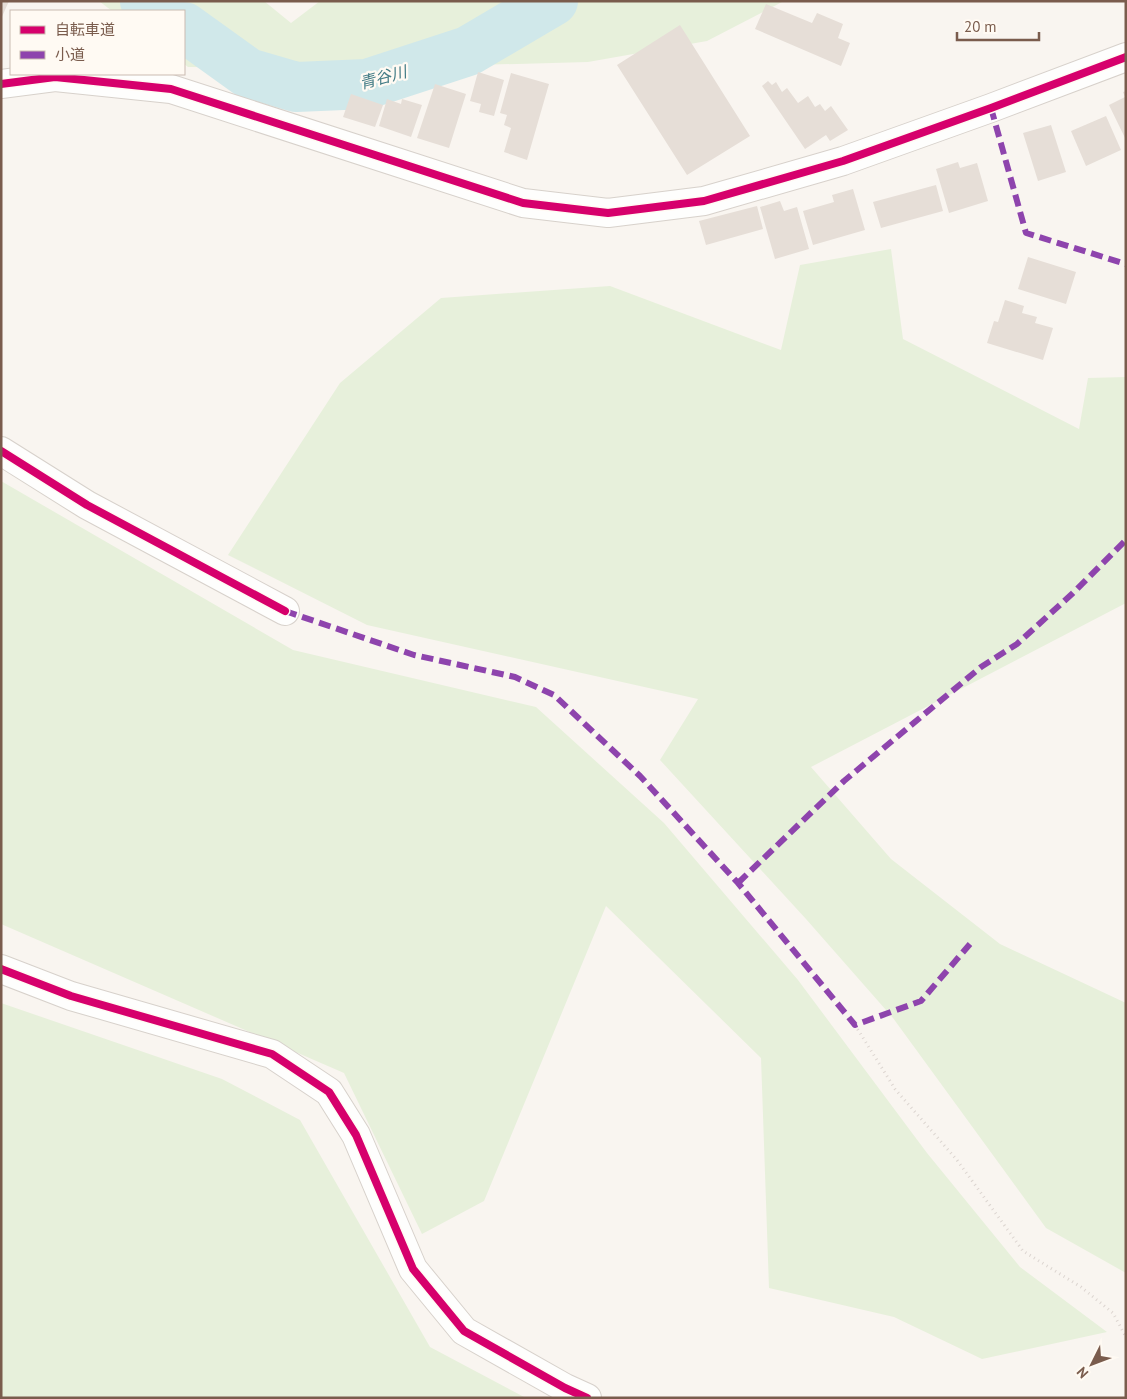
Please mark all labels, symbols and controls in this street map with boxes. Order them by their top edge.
legend [10,10,185,75]
scale bar [957,10,1040,42]
text: 20 m [964,17,997,36]
text: 自転車道 [55,20,115,39]
text: 小道 [55,45,85,64]
water label: 青谷川 [357,61,411,93]
north arrow [1067,1339,1117,1389]
text: N [1073,1363,1092,1382]

